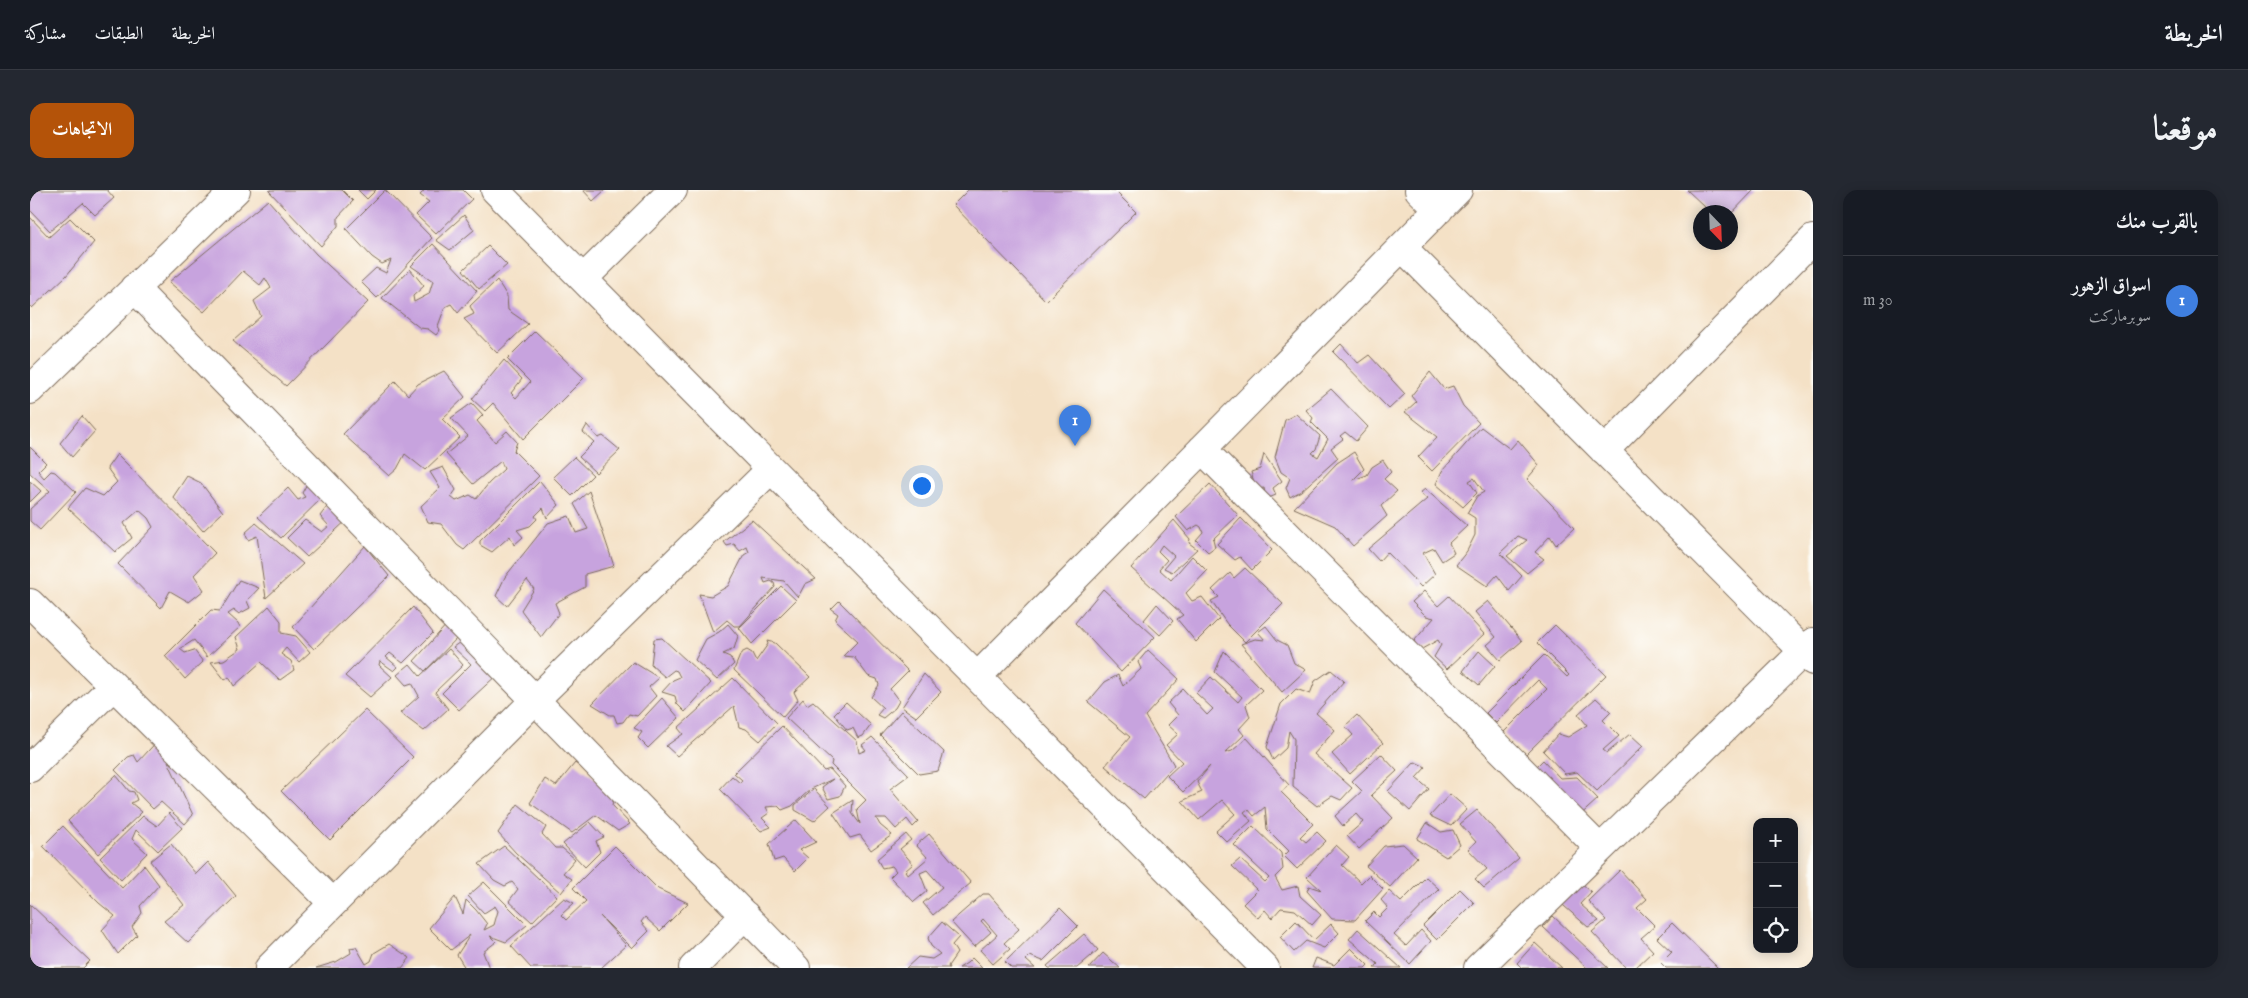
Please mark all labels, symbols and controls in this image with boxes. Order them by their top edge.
text: الخريطة [2165,19,2223,50]
text: مشاركة [25,23,66,46]
text: الطبقات [94,23,143,46]
text: الخريطة [171,23,215,46]
button: الاتجاهات [30,103,134,158]
text: موقعنا [2153,107,2218,152]
north arrow [1693,205,1738,250]
text: بالقرب منك [2116,209,2198,236]
text: اسواق الزهور [2072,274,2151,298]
text: 30 m [1863,291,1893,311]
text: 1 [2179,291,2185,311]
text: سوبرماركت [2089,307,2151,327]
pin: 1 [1059,405,1091,446]
your location [909,473,935,499]
map controls [1753,818,1798,953]
button: + [1753,818,1798,863]
button: − [1753,863,1798,908]
button: locate [1753,908,1798,953]

